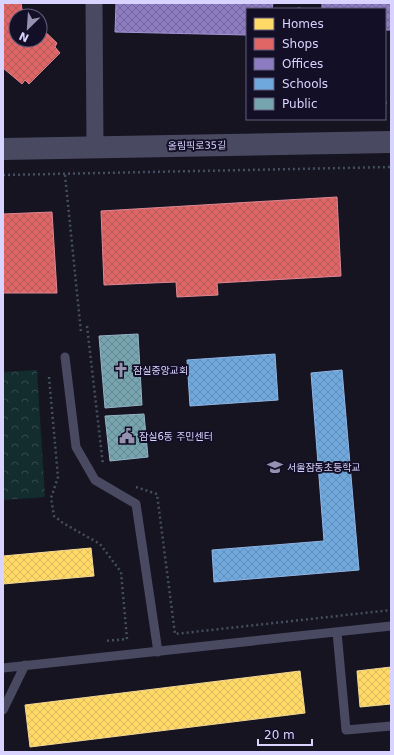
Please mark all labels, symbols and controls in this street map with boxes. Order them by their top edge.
north arrow [8,8,48,48]
legend [246,8,386,120]
text: Homes [282,17,324,31]
text: N [17,29,31,44]
text: Shops [282,37,318,51]
text: Offices [282,57,323,71]
text: Schools [282,77,328,91]
text: Public [282,97,318,111]
street label: 올림픽로35길 [168,139,226,152]
church icon: 잠실중앙교회 [112,361,130,379]
place label: 잠실중앙교회 [133,365,188,376]
public building icon: 잠실6동 주민센터 [118,427,136,445]
place label: 잠실6동 주민센터 [139,431,213,442]
school or university icon: 서울잠동초등학교 [266,458,284,476]
place label: 서울잠동초등학교 [287,462,361,473]
scale bar [258,721,312,747]
text: 20 m [264,728,295,742]

